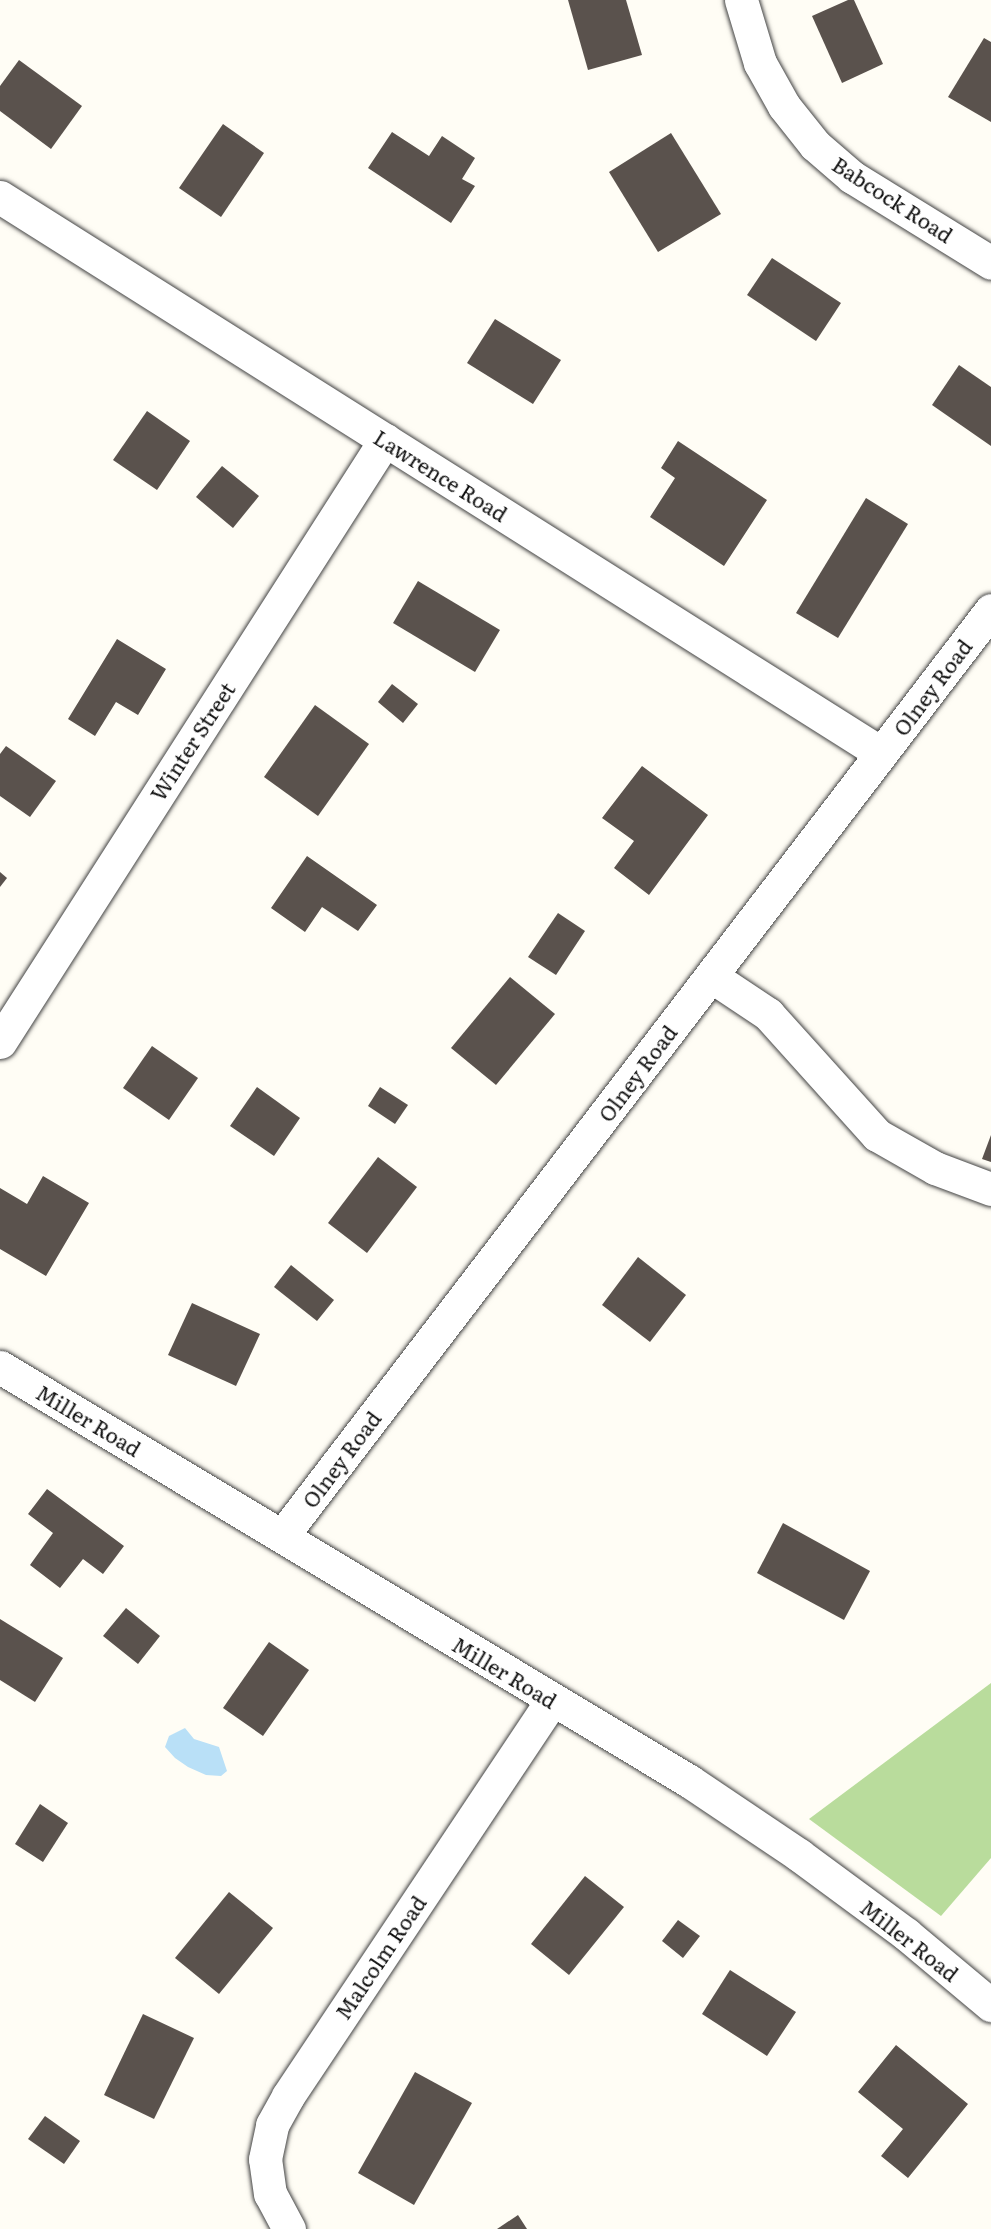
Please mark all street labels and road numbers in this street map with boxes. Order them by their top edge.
street label: Babcock Road [828,151,958,247]
street label: Lawrence Road [370,424,512,526]
street label: Olney Road [888,634,976,740]
street label: Winter Street [144,677,240,805]
street label: Olney Road [593,1020,681,1126]
street label: Miller Road [32,1379,146,1461]
street label: Olney Road [297,1406,385,1512]
street label: Miller Road [448,1631,562,1713]
street label: Malcolm Road [329,1890,431,2024]
street label: Miller Road [856,1894,964,1986]

